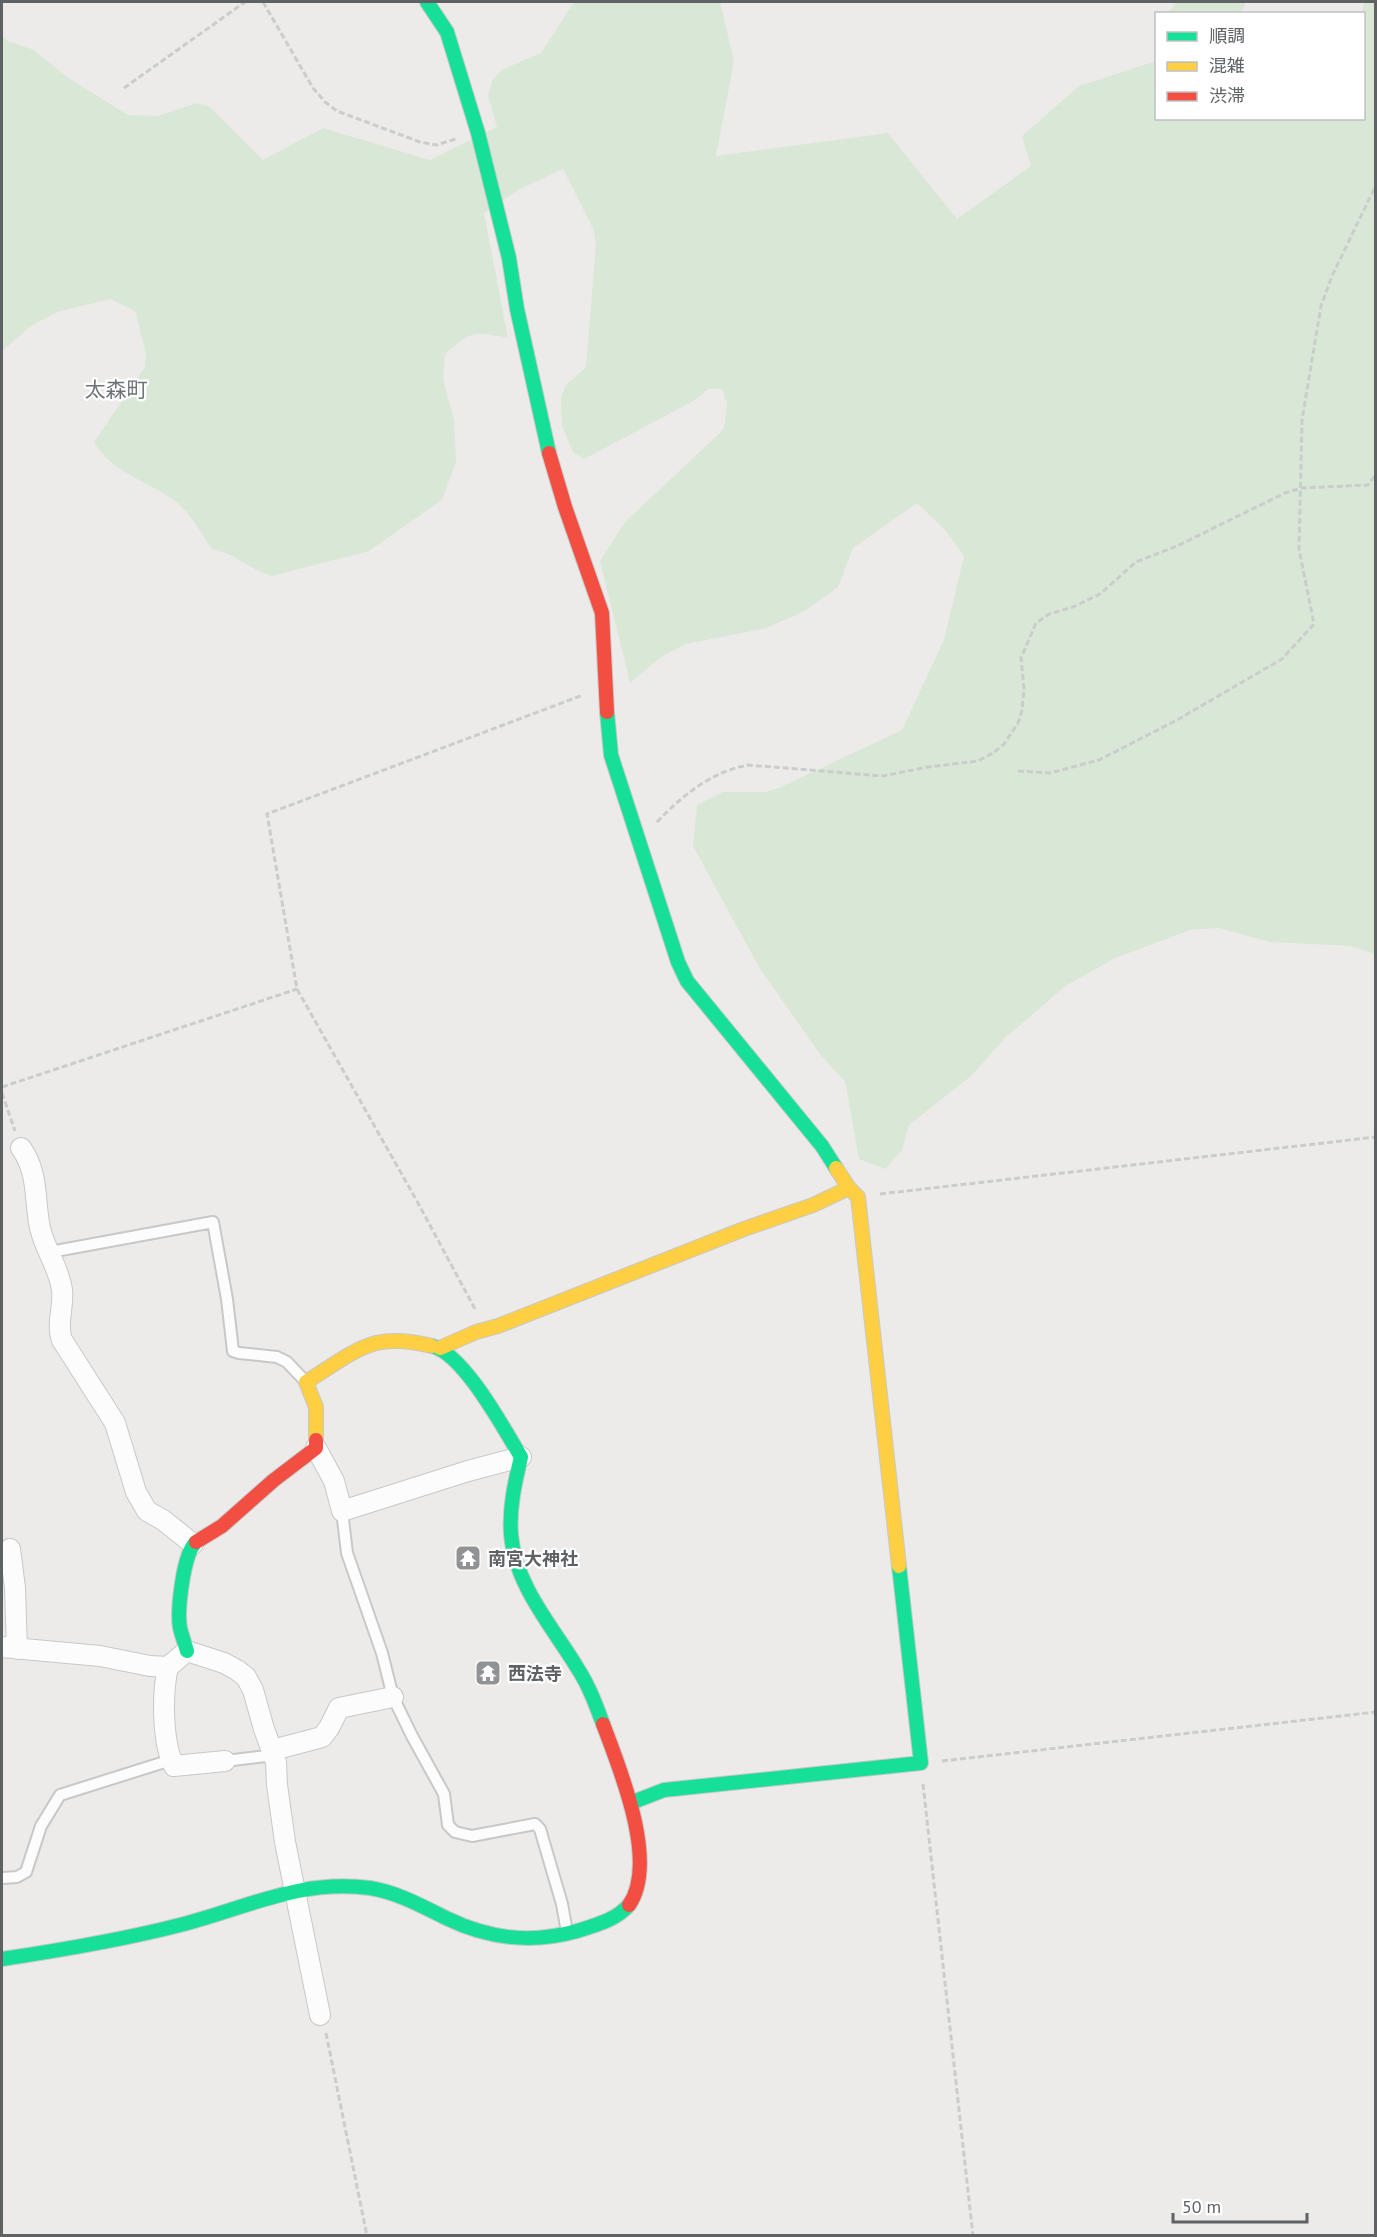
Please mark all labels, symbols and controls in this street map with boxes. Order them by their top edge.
legend [1155,12,1365,120]
text: 順調 [1209,24,1245,47]
text: 混雑 [1209,54,1245,77]
text: 渋滞 [1209,84,1245,107]
district label: 太森町 [85,376,148,403]
temple icon: 南宮大神社 [453,1543,483,1573]
place label: 南宮大神社 [488,1547,578,1570]
temple icon: 西法寺 [473,1658,503,1688]
place label: 西法寺 [508,1662,562,1685]
scale bar [1173,2186,1306,2224]
text: 50 m [1182,2195,1221,2218]

